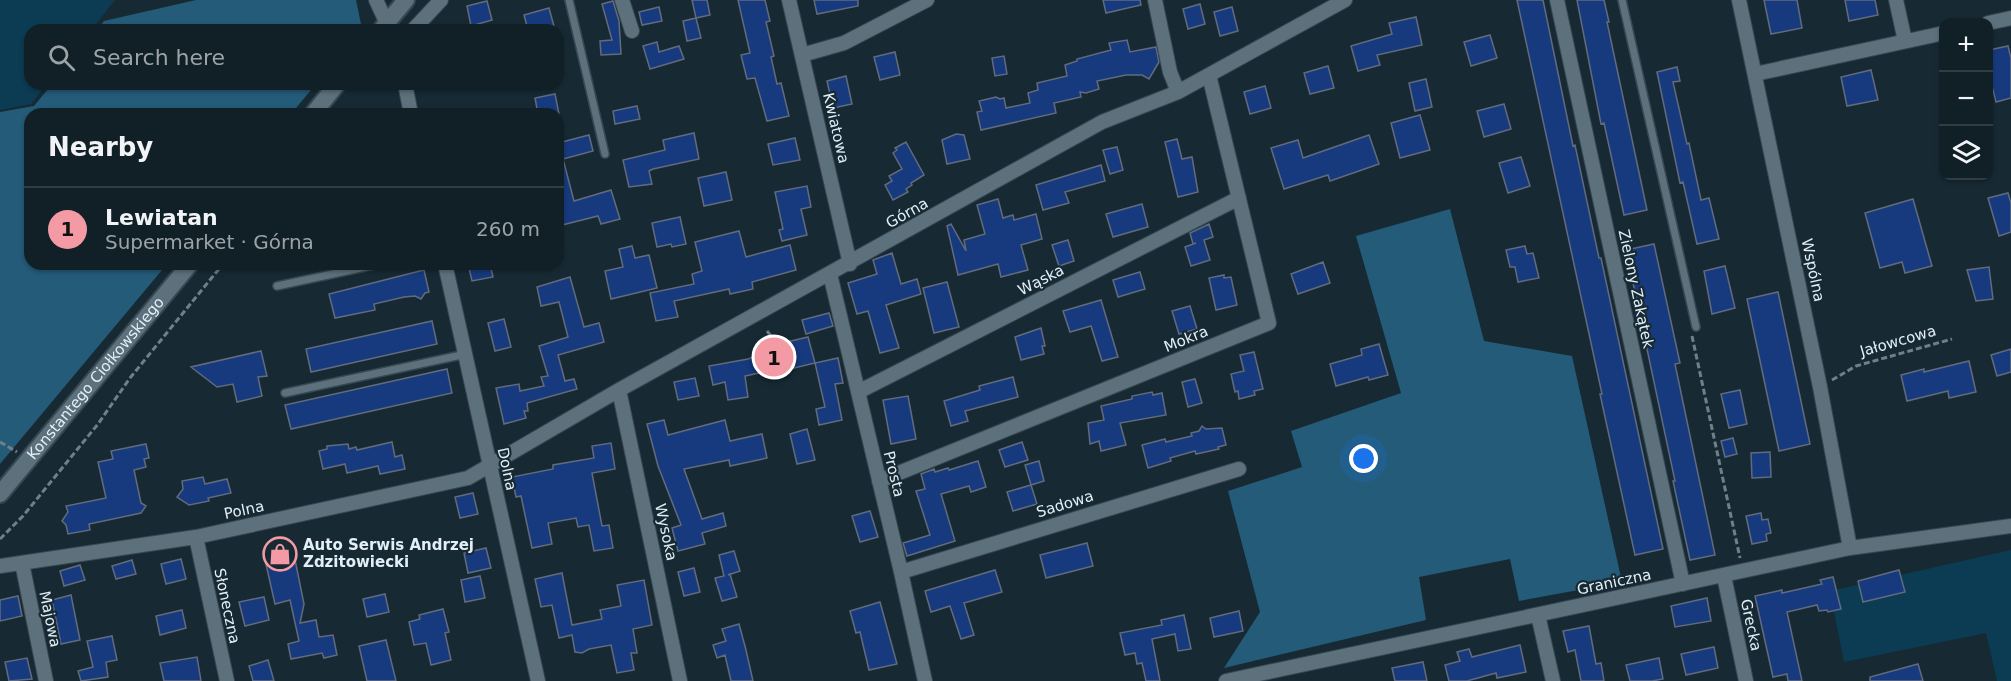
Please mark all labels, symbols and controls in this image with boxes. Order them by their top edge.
map controls [1939,18,1993,180]
button: + [1939,18,1993,72]
search box [24,24,564,90]
icon: search [45,41,78,74]
text: Search here [93,45,225,70]
button: − [1939,72,1993,126]
street label: Kwiatowa [819,91,853,165]
button: layers [1939,126,1993,180]
text: Nearby [48,132,153,162]
street label: Górna [883,194,931,232]
text: Lewiatan [105,205,218,230]
text: 1 [61,217,74,241]
text: 260 m [476,217,540,241]
street label: Zielony Zakątek [1615,228,1657,351]
text: Supermarket · Górna [105,230,314,254]
street label: Wspólna [1798,237,1828,303]
street label: Wąska [1015,261,1067,299]
street label: Konstantego Ciołkowskiego [23,294,168,463]
street label: Mokra [1161,322,1211,356]
street label: Jałowcowa [1857,322,1938,361]
pin: 1 [754,334,794,380]
your location [1349,444,1378,473]
street label: Dolna [494,446,520,492]
street label: Prosta [880,449,908,499]
street label: Sadowa [1034,487,1096,521]
street label: Polna [222,497,266,523]
street label: Wysoka [651,502,681,562]
shop icon: Auto Serwis Andrzej Zdzitowiecki [262,536,298,572]
place label: Auto Serwis Andrzej Zdzitowiecki [303,536,474,571]
street label: Graniczna [1575,565,1653,599]
street label: Słoneczna [210,567,244,645]
street label: Majowa [35,589,65,649]
street label: Grecka [1737,597,1765,653]

